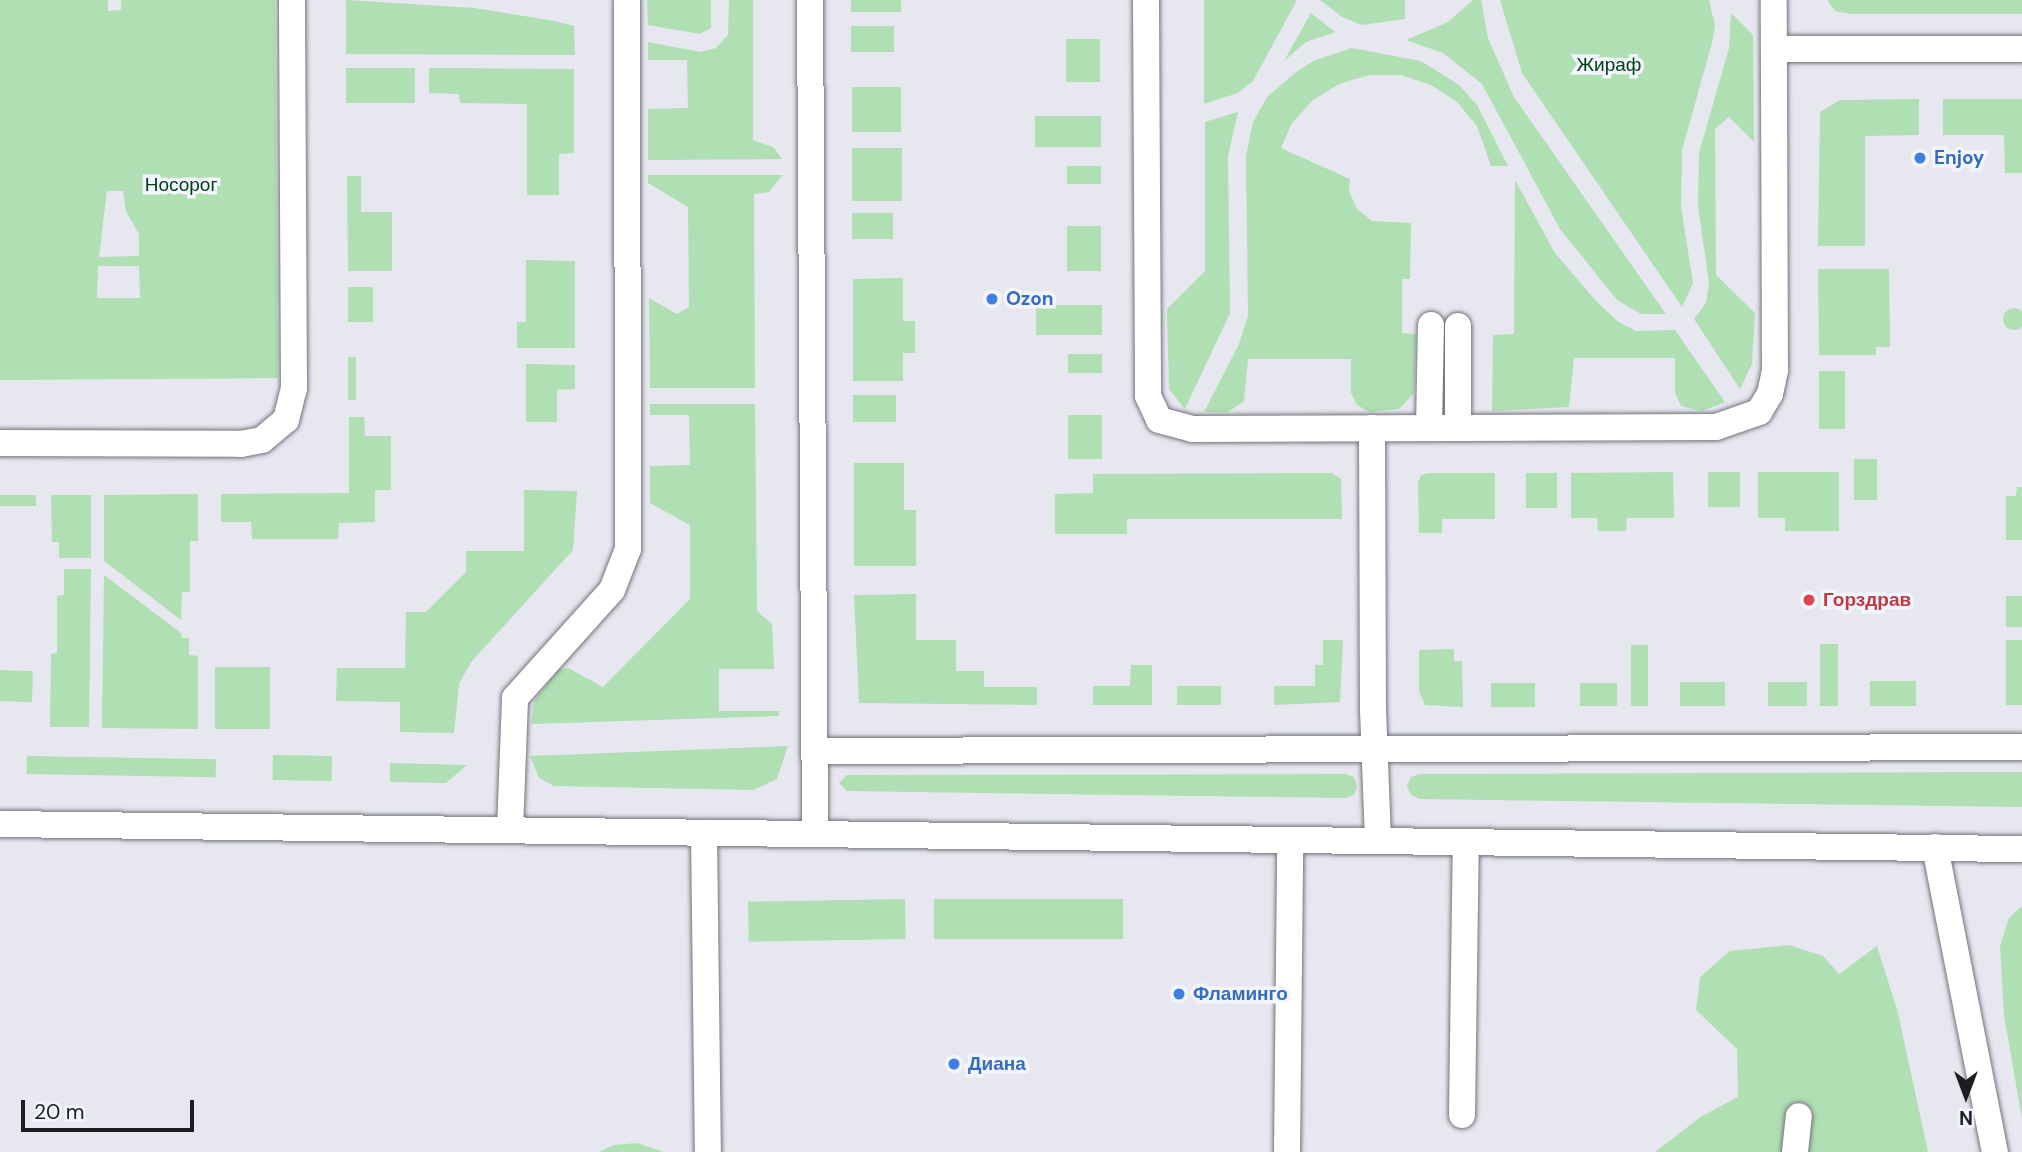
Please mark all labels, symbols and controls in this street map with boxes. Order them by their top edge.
park label: Жираф [1577,54,1641,76]
place label: Enjoy [1934,147,1984,169]
marker: Enjoy [1912,150,1928,166]
park label: Носорог [145,174,217,196]
place label: Ozon [1006,288,1054,310]
marker: Ozon [984,291,1000,307]
place label: Горздрав [1823,589,1911,611]
marker: Горздрав [1801,592,1817,608]
place label: Фламинго [1193,983,1288,1005]
marker: Фламинго [1171,986,1187,1002]
place label: Диана [968,1053,1026,1075]
marker: Диана [946,1056,962,1072]
north arrow [1931,1061,2001,1131]
scale bar [24,1086,198,1130]
text: 20 m [34,1098,85,1126]
text: N [1959,1105,1973,1130]

